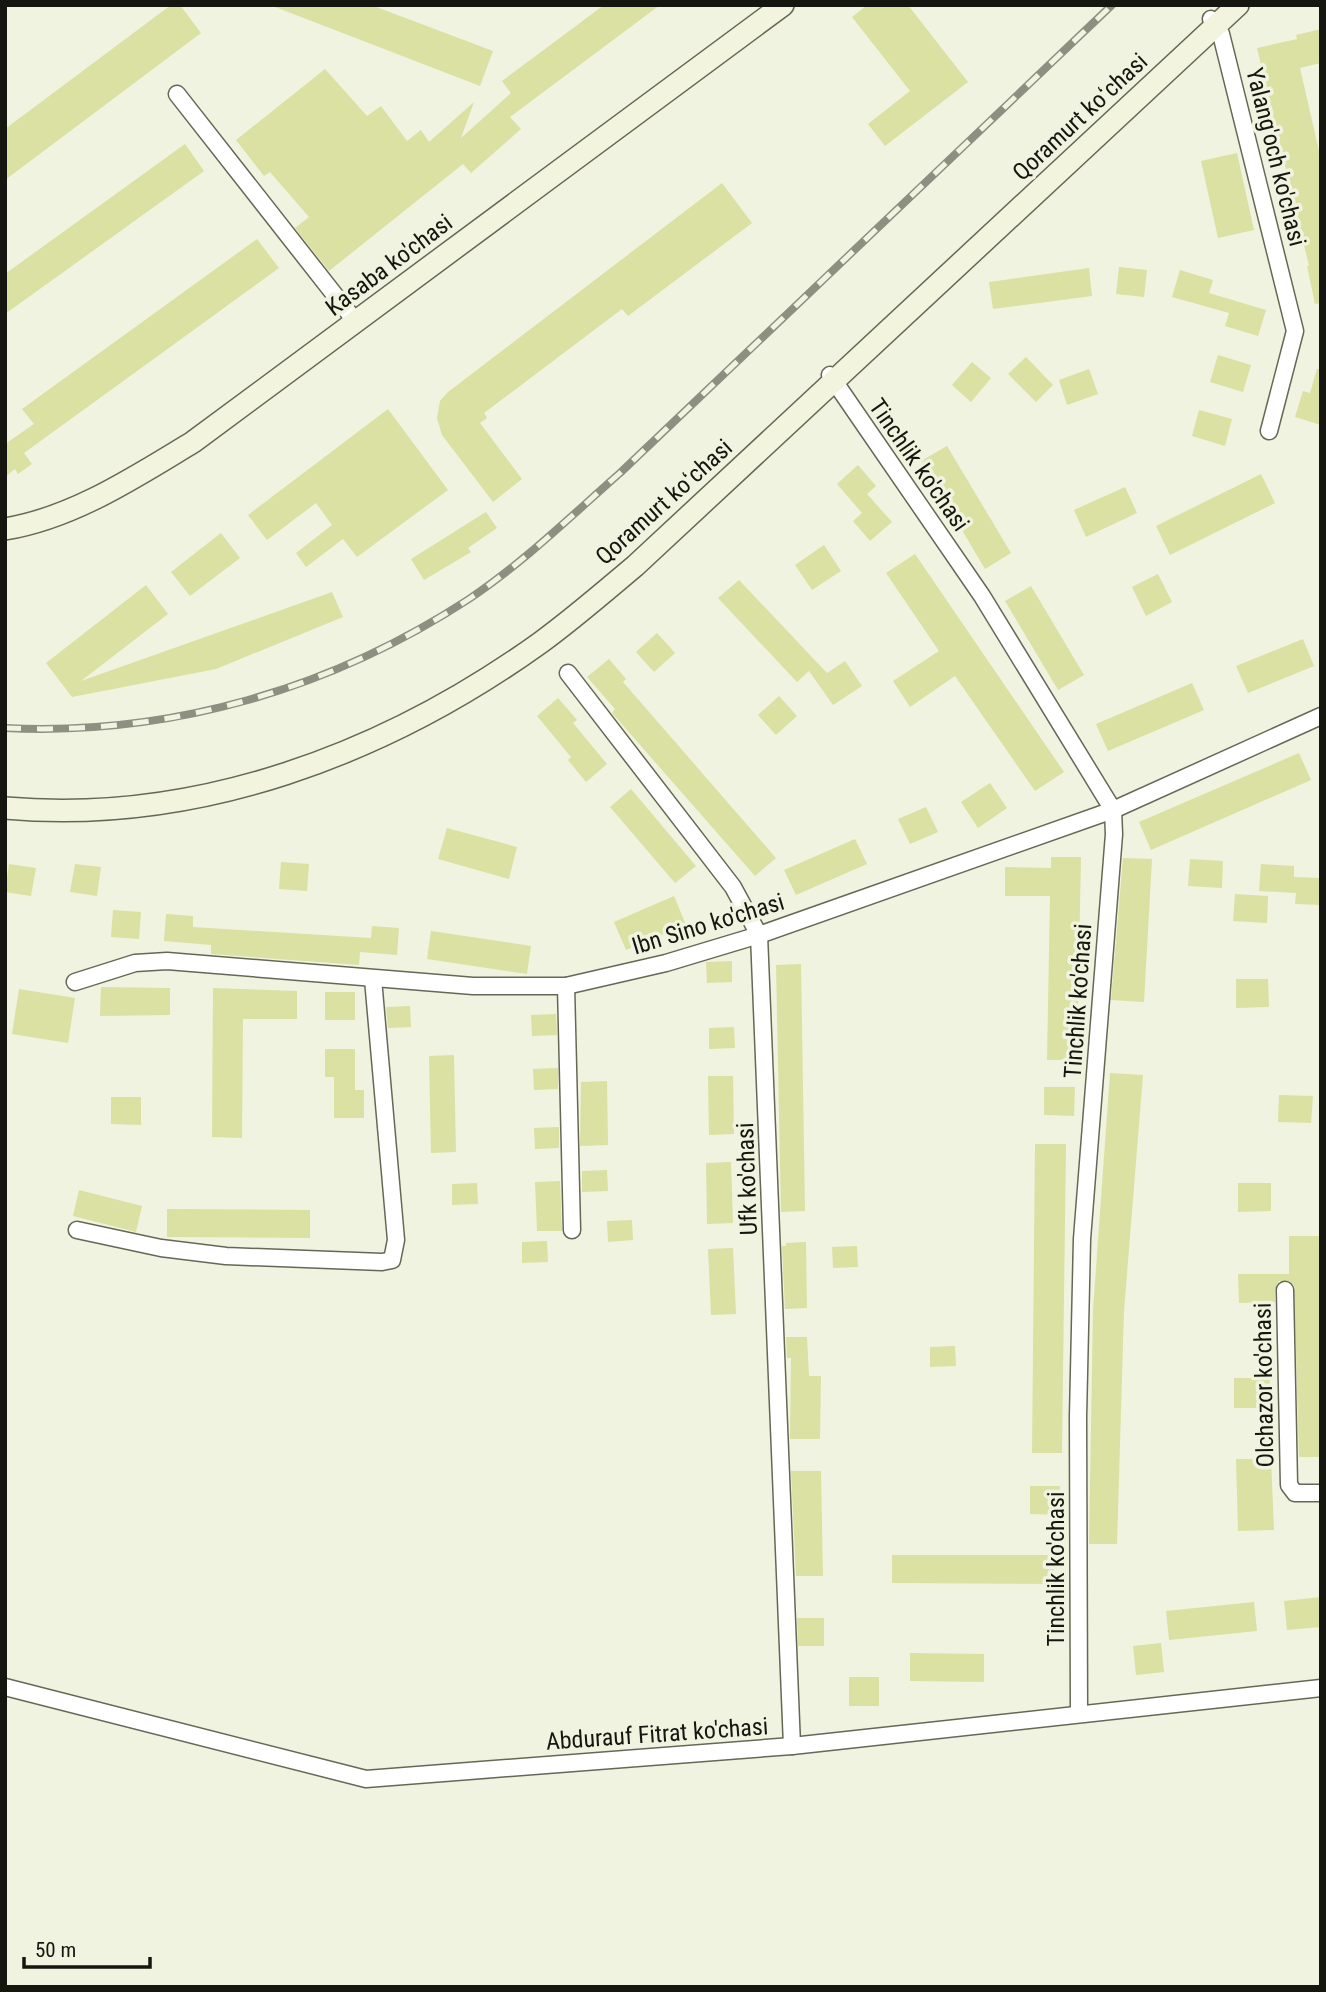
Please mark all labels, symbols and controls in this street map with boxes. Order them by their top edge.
street label: Qoramurt koʻchasi [1007,47,1153,187]
street label: Yalang'och ko'chasi [1240,65,1312,249]
street label: Kasaba ko'chasi [320,208,458,322]
street label: Tinchlik ko'chasi [863,393,975,537]
street label: Qoramurt koʻchasi [590,433,738,571]
street label: Ibn Sino ko'chasi [629,888,787,960]
street label: Tinchlik ko'chasi [1059,923,1097,1079]
street label: Ufk ko'chasi [731,1122,763,1236]
street label: Olchazor ko'chasi [1249,1302,1279,1468]
street label: Tinchlik ko'chasi [1042,1491,1070,1647]
street label: Abdurauf Fitrat ko'chasi [545,1712,769,1756]
scale bar [24,1926,150,1970]
text: 50 m [35,1938,76,1962]

